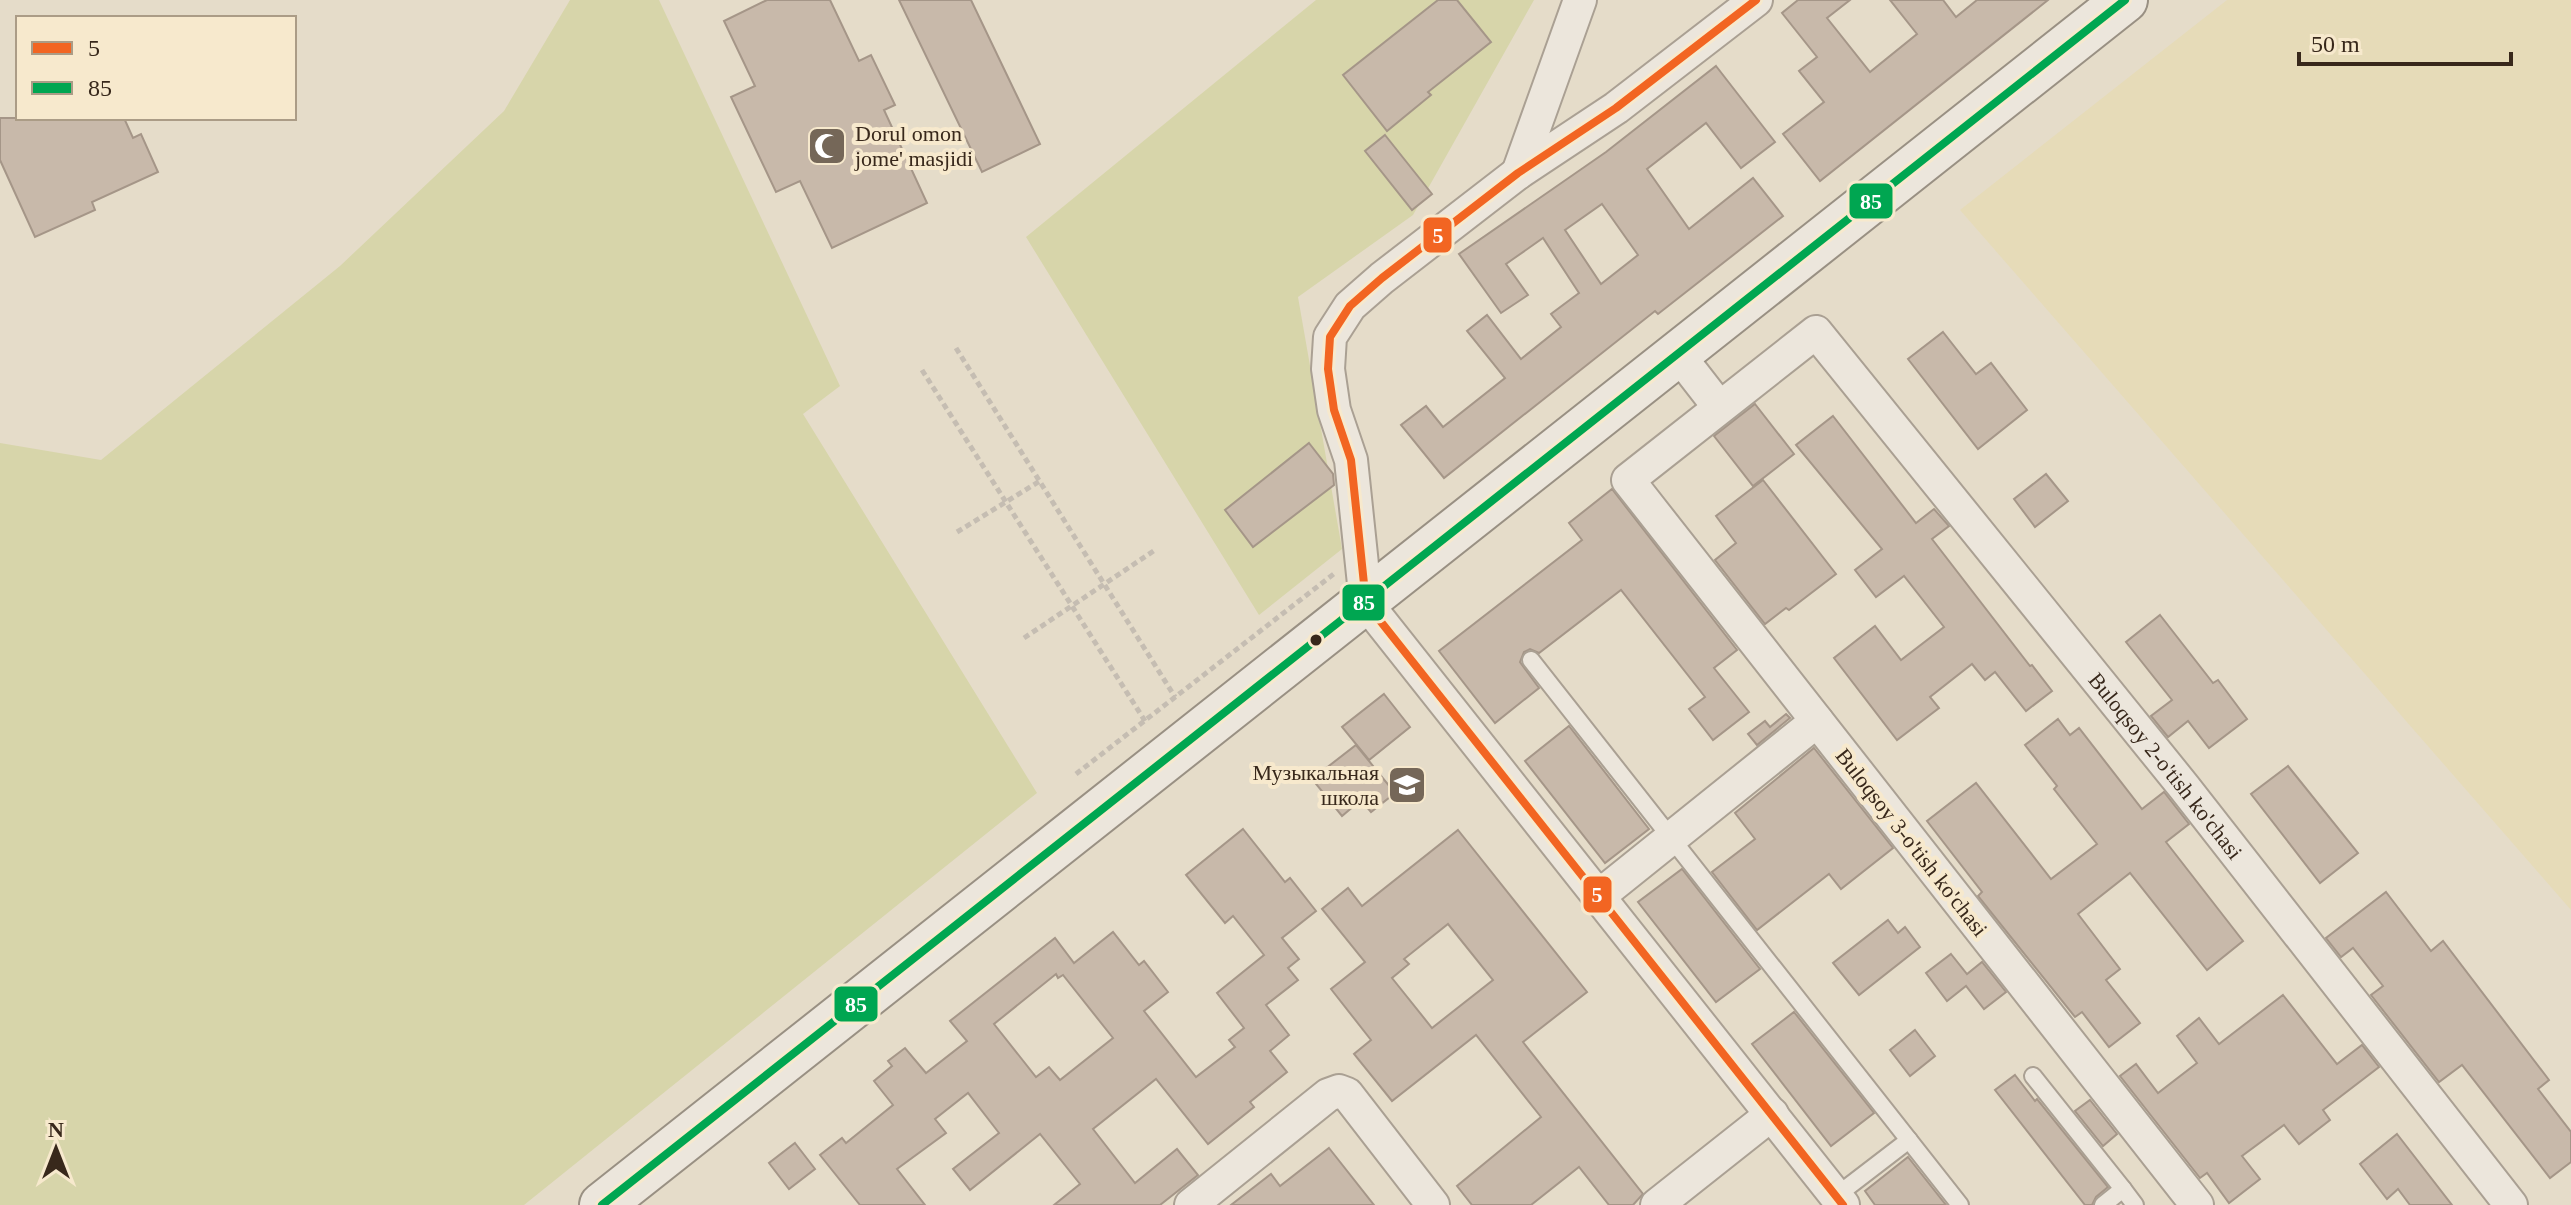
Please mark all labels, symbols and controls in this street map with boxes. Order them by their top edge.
legend [16,16,296,120]
scale bar [2299,16,2511,66]
text: 50 m [2311,31,2360,57]
text: 5 [88,35,100,61]
text: 85 [88,75,112,101]
place label: Dorul omon jome' masjidi [854,121,973,171]
mosque icon: Dorul omon jome' masjidi [806,125,848,167]
line badge: 85 [1848,182,1894,220]
text: 85 [1860,189,1882,214]
line badge: 5 [1422,216,1453,254]
text: 5 [1433,223,1444,248]
line badge: 85 [1341,583,1386,622]
text: 85 [1353,590,1375,615]
unlabelled marker [1308,632,1324,648]
street label: Buloqsoy 2-o'tish ko'chasi [2083,668,2248,864]
street label: Buloqsoy 3-o'tish ko'chasi [1830,743,1993,941]
place label: Музыкальная школа [1253,760,1379,810]
school or university icon: Музыкальная школа [1386,764,1428,806]
line badge: 5 [1582,875,1613,914]
text: 5 [1592,882,1603,907]
line badge: 85 [833,985,879,1023]
text: 85 [845,992,867,1017]
north arrow [16,1109,96,1189]
text: N [48,1117,64,1142]

